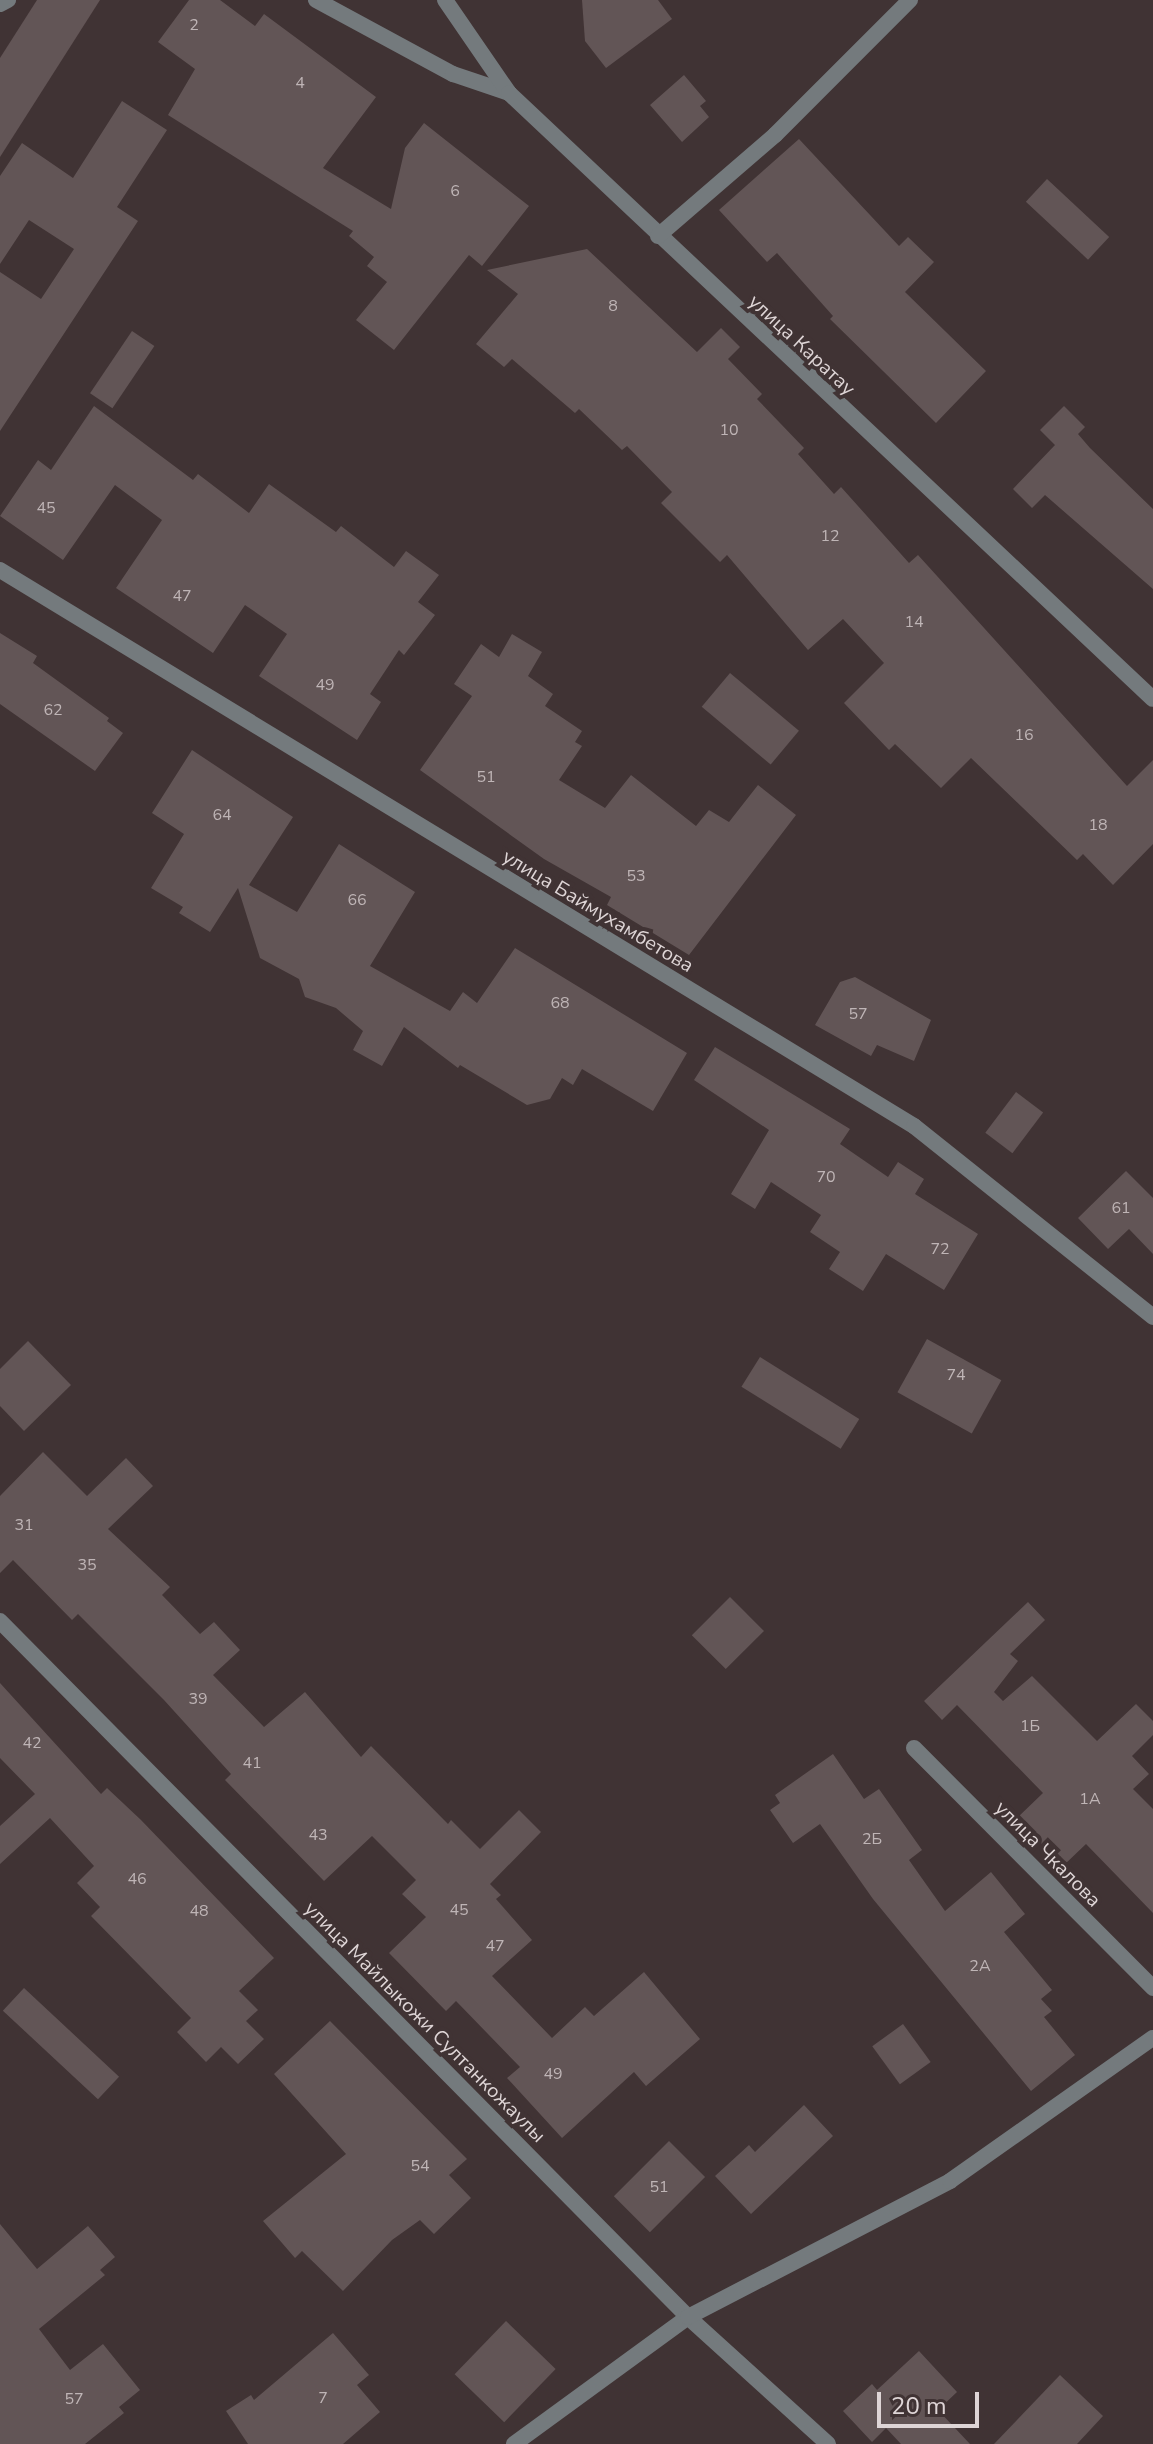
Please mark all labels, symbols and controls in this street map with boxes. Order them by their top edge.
house number: 2 [189,15,199,35]
house number: 4 [295,73,305,93]
house number: 6 [450,181,460,201]
street label: улица Каратау [744,289,860,401]
house number: 8 [608,296,618,316]
house number: 10 [719,420,739,440]
house number: 45 [36,498,56,518]
house number: 12 [820,526,840,546]
house number: 47 [172,586,192,606]
house number: 14 [904,612,924,632]
house number: 49 [315,675,335,695]
house number: 62 [43,700,63,720]
house number: 16 [1014,725,1034,745]
house number: 51 [476,767,496,787]
house number: 64 [212,805,232,825]
house number: 18 [1088,815,1108,835]
street label: улица Баймухамбетова [498,844,698,978]
house number: 53 [626,866,646,886]
house number: 66 [347,890,367,910]
house number: 68 [550,993,570,1013]
house number: 57 [848,1004,868,1024]
house number: 70 [816,1167,836,1187]
house number: 61 [1111,1198,1131,1218]
house number: 72 [930,1239,950,1259]
house number: 74 [946,1365,966,1385]
house number: 31 [14,1515,34,1535]
house number: 35 [77,1555,97,1575]
house number: 39 [188,1689,208,1709]
house number: 1Б [1020,1716,1040,1736]
house number: 42 [22,1733,42,1753]
house number: 41 [242,1753,262,1773]
house number: 1А [1079,1789,1101,1809]
street label: улица Чкалова [990,1796,1106,1912]
house number: 43 [308,1825,328,1845]
house number: 2Б [862,1829,882,1849]
house number: 46 [127,1869,147,1889]
street label: улица Майлыкожи Султанкожаулы [299,1896,551,2148]
house number: 45 [449,1900,469,1920]
house number: 48 [189,1901,209,1921]
house number: 47 [485,1936,505,1956]
house number: 2А [969,1956,991,1976]
house number: 49 [543,2064,563,2084]
house number: 54 [410,2156,430,2176]
house number: 51 [649,2177,669,2197]
scale bar [881,2376,983,2426]
house number: 7 [318,2388,328,2408]
house number: 57 [64,2389,84,2409]
text: 20 m [891,2390,947,2422]

